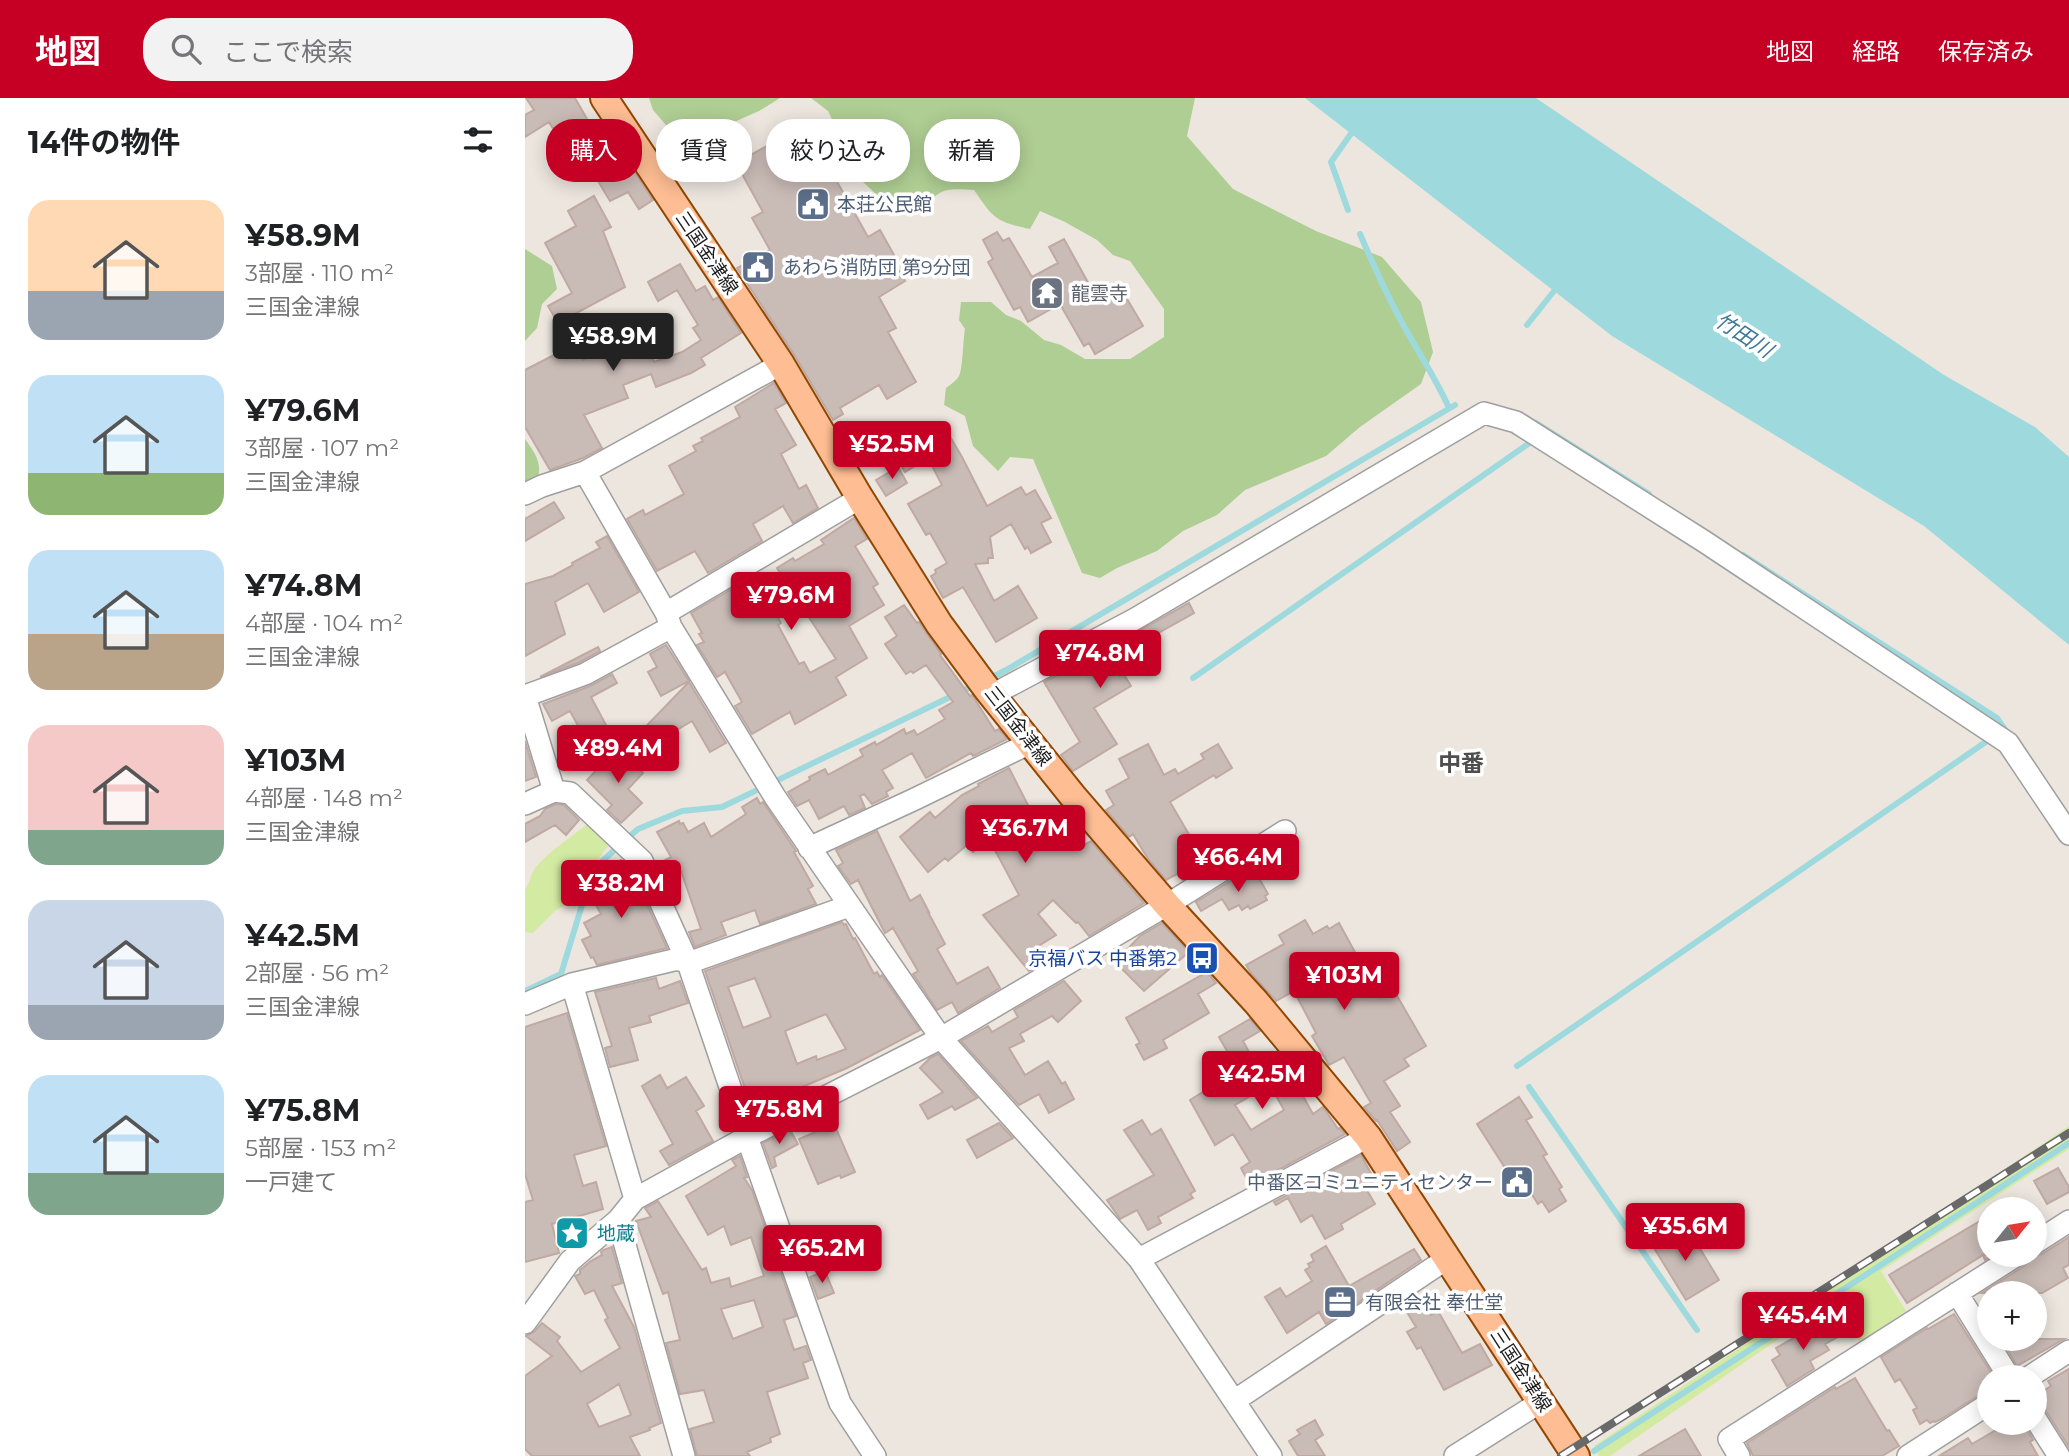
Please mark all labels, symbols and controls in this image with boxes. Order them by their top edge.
search box [143,18,633,81]
icon: search [167,30,205,68]
text: 地図 [35,31,101,71]
text: ここで検索 [223,36,353,68]
text: 地図 [1766,37,1814,66]
text: 経路 [1852,37,1900,66]
text: 保存済み [1938,37,2034,66]
chip: 購入 [546,119,642,182]
chip: 賃貸 [656,119,752,182]
chip: 絞り込み [766,119,910,182]
chip: 新着 [924,119,1020,182]
icon: filters [459,121,497,159]
text: 14件の物件 [28,124,180,161]
public building icon: 本荘公民館 [794,185,832,223]
place label: 本荘公民館 [837,193,932,216]
street label: 三国金津線 [671,207,743,299]
text: ¥58.9M [245,217,361,254]
icon: home [84,228,168,312]
public building icon: あわら消防団 第9分団 [739,248,777,286]
place label: あわら消防団 第9分団 [783,256,971,279]
text: 3部屋 · 110 m² [245,259,394,287]
temple icon: 龍雲寺 [1028,274,1066,312]
place label: 龍雲寺 [1071,282,1128,305]
text: 三国金津線 [245,293,360,321]
water label: 竹田川 [1711,307,1779,364]
pin: ¥58.9M [556,314,670,373]
text: ¥58.9M [569,322,657,350]
text: ¥79.6M [245,392,360,429]
icon: home [84,403,168,487]
pin: ¥52.5M [835,422,949,481]
text: ¥52.5M [849,430,935,458]
text: 3部屋 · 107 m² [245,434,399,462]
text: 三国金津線 [245,468,360,496]
text: ¥74.8M [245,567,362,604]
pin: ¥79.6M [734,573,848,632]
icon: home [84,578,168,662]
text: ¥79.6M [747,581,835,609]
text: 4部屋 · 104 m² [245,609,403,637]
pin: ¥74.8M [1043,630,1157,690]
text: ¥74.8M [1055,639,1145,667]
text: 三国金津線 [245,643,360,671]
street label: 三国金津線 [980,681,1056,771]
pin: ¥89.4M [561,726,675,785]
text: ¥89.4M [573,734,663,762]
text: ¥103M [245,742,346,779]
district label: 中番 [1438,749,1484,777]
icon: home [84,753,168,837]
text: 4部屋 · 148 m² [245,784,403,812]
pin: ¥36.7M [968,806,1082,865]
text: ¥36.7M [981,814,1069,842]
text: 三国金津線 [245,818,360,846]
pin: ¥66.4M [1181,834,1295,894]
text: ¥66.4M [1193,843,1283,871]
pin: ¥38.2M [564,860,678,920]
text: ¥38.2M [577,869,665,897]
text: ¥42.5M [245,917,360,954]
icon: home [84,928,168,1012]
bus stop icon: 京福バス 中番第2 [1183,939,1221,977]
place label: 京福バス 中番第2 [1028,947,1177,970]
pin: ¥103M [1295,953,1393,1012]
text: 2部屋 · 56 m² [245,959,389,987]
text: ¥103M [1305,961,1383,989]
text: 三国金津線 [245,993,360,1021]
pin: ¥42.5M [1205,1052,1319,1111]
text: ¥42.5M [1218,1060,1306,1088]
pin: ¥75.8M [722,1086,836,1146]
text: ¥75.8M [245,1092,360,1129]
text: ¥75.8M [735,1095,823,1123]
icon: home [84,1103,168,1187]
text: 5部屋 · 153 m² [245,1134,396,1162]
public building icon: 中番区コミュニティセンター [1498,1163,1536,1201]
text: 一戸建て [245,1168,337,1196]
place label: 中番区コミュニティセンター [1247,1171,1493,1194]
north arrow [1977,1197,2047,1267]
map controls [1977,1197,2047,1435]
pin: ¥35.6M [1628,1204,1742,1263]
text: ¥35.6M [1642,1212,1728,1240]
place icon: 地蔵 [553,1214,591,1252]
place label: 地蔵 [597,1222,635,1245]
pin: ¥65.2M [765,1226,879,1285]
text: ¥65.2M [779,1234,865,1262]
button: + [1977,1281,2047,1351]
office icon: 有限会社 奉仕堂 [1321,1283,1359,1321]
place label: 有限会社 奉仕堂 [1365,1291,1503,1314]
pin: ¥45.4M [1746,1292,1860,1352]
text: ¥45.4M [1758,1301,1848,1329]
street label: 三国金津線 [1485,1324,1557,1416]
button: − [1977,1365,2047,1435]

